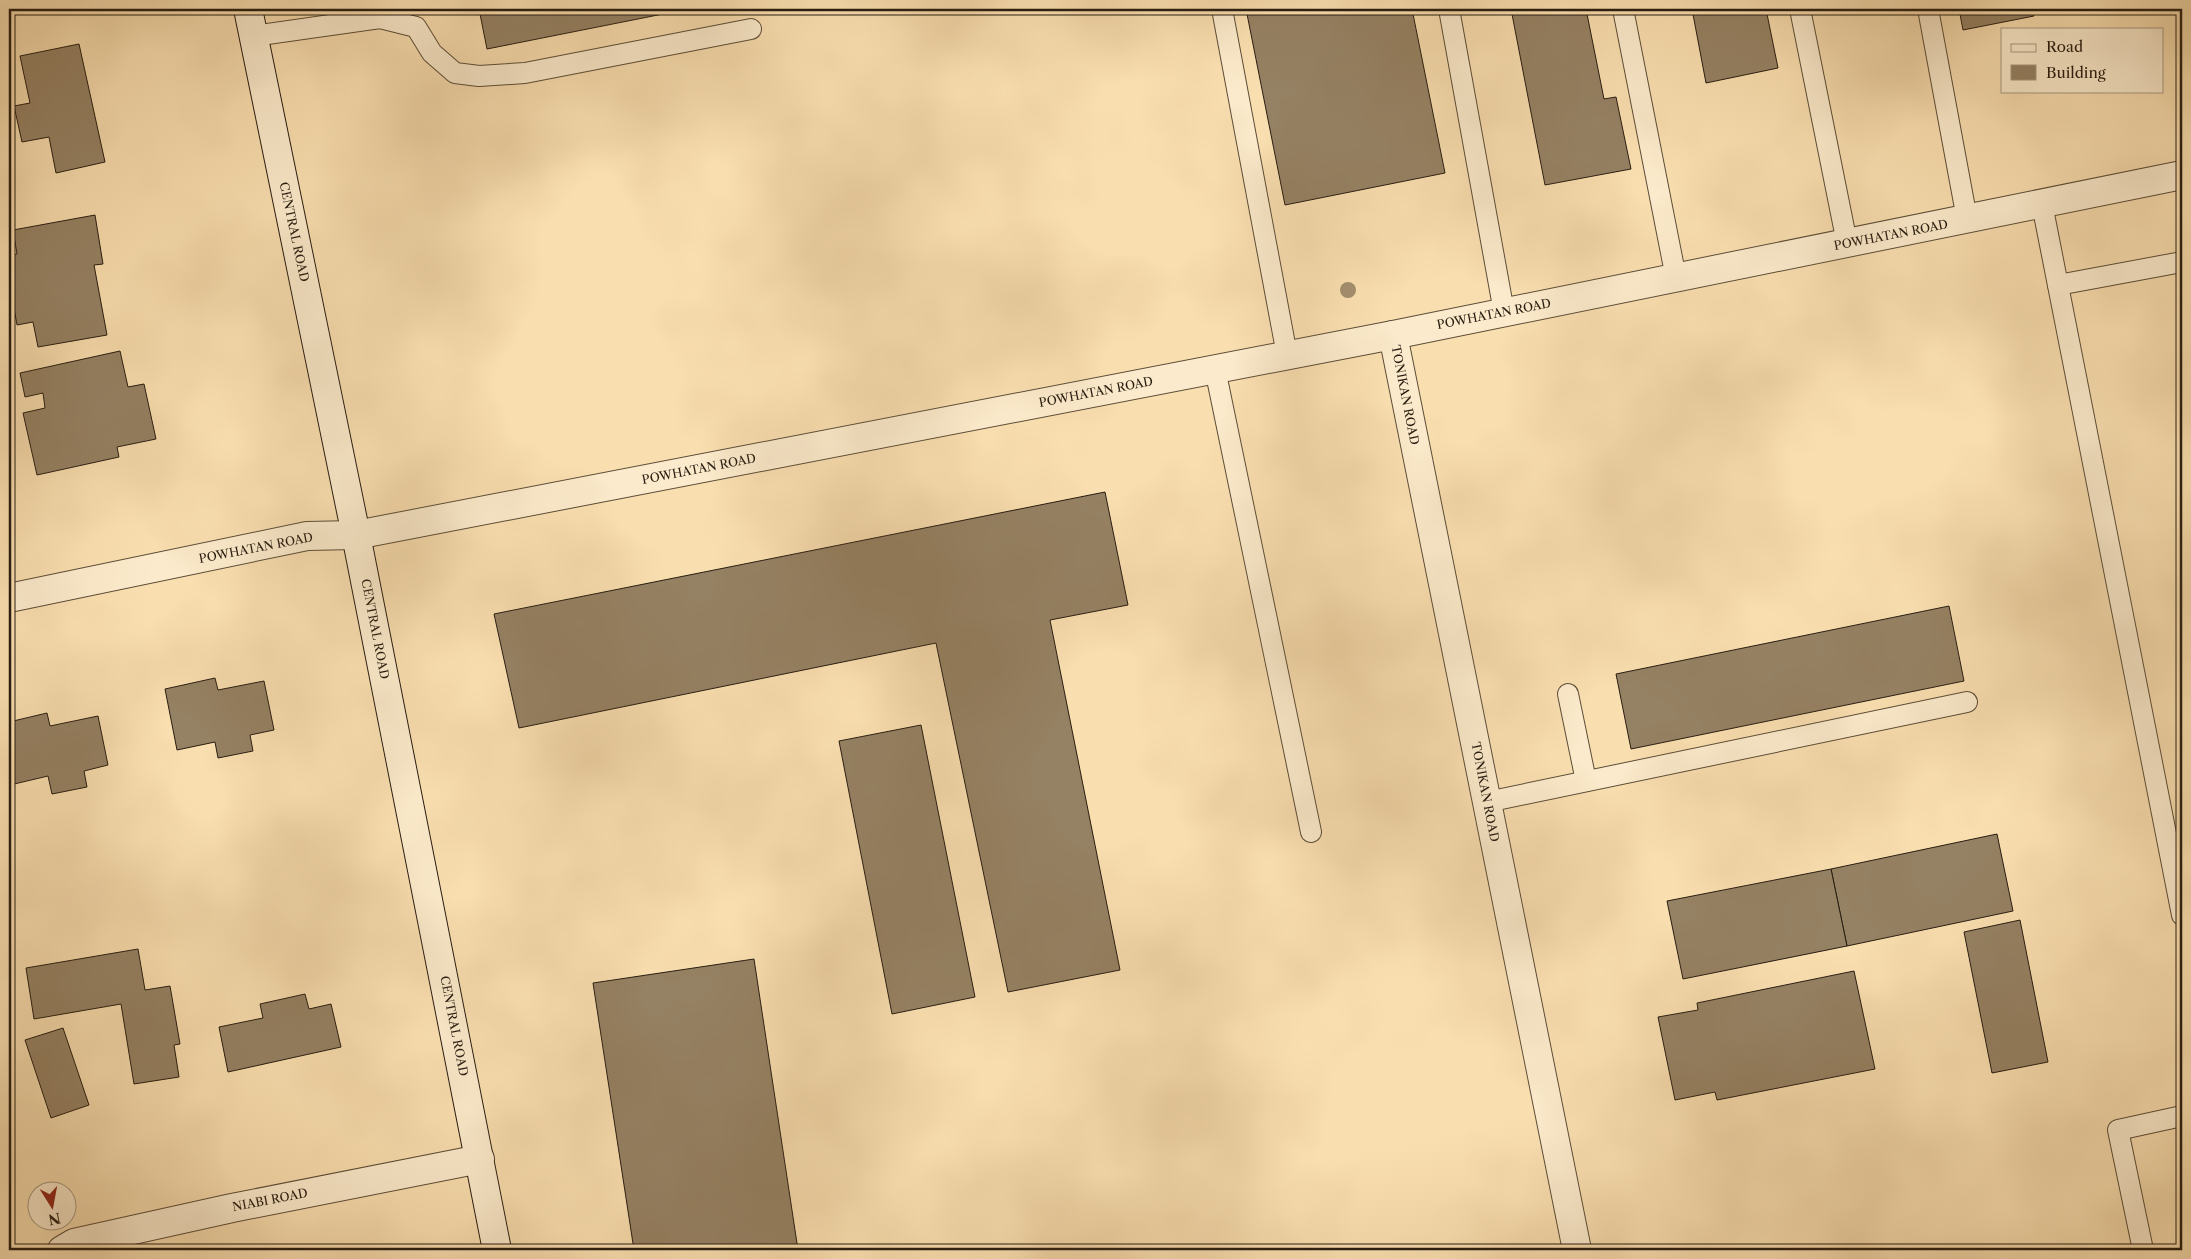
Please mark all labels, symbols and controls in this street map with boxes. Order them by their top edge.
legend [2001,28,2164,92]
text: Road [2046,37,2083,56]
text: Building [2046,63,2106,82]
street label: CENTRAL ROAD [277,181,312,283]
street label: POWHATAN ROAD [1833,216,1949,253]
street label: POWHATAN ROAD [1436,295,1552,332]
street label: TONIKAN ROAD [1388,344,1423,446]
street label: POWHATAN ROAD [1038,373,1154,410]
street label: POWHATAN ROAD [641,450,757,487]
street label: POWHATAN ROAD [198,529,314,566]
street label: CENTRAL ROAD [358,578,393,681]
street label: TONIKAN ROAD [1468,741,1503,843]
street label: CENTRAL ROAD [437,975,472,1078]
north arrow [28,1182,78,1232]
street label: NIABI ROAD [231,1185,309,1214]
text: N [47,1209,62,1229]

